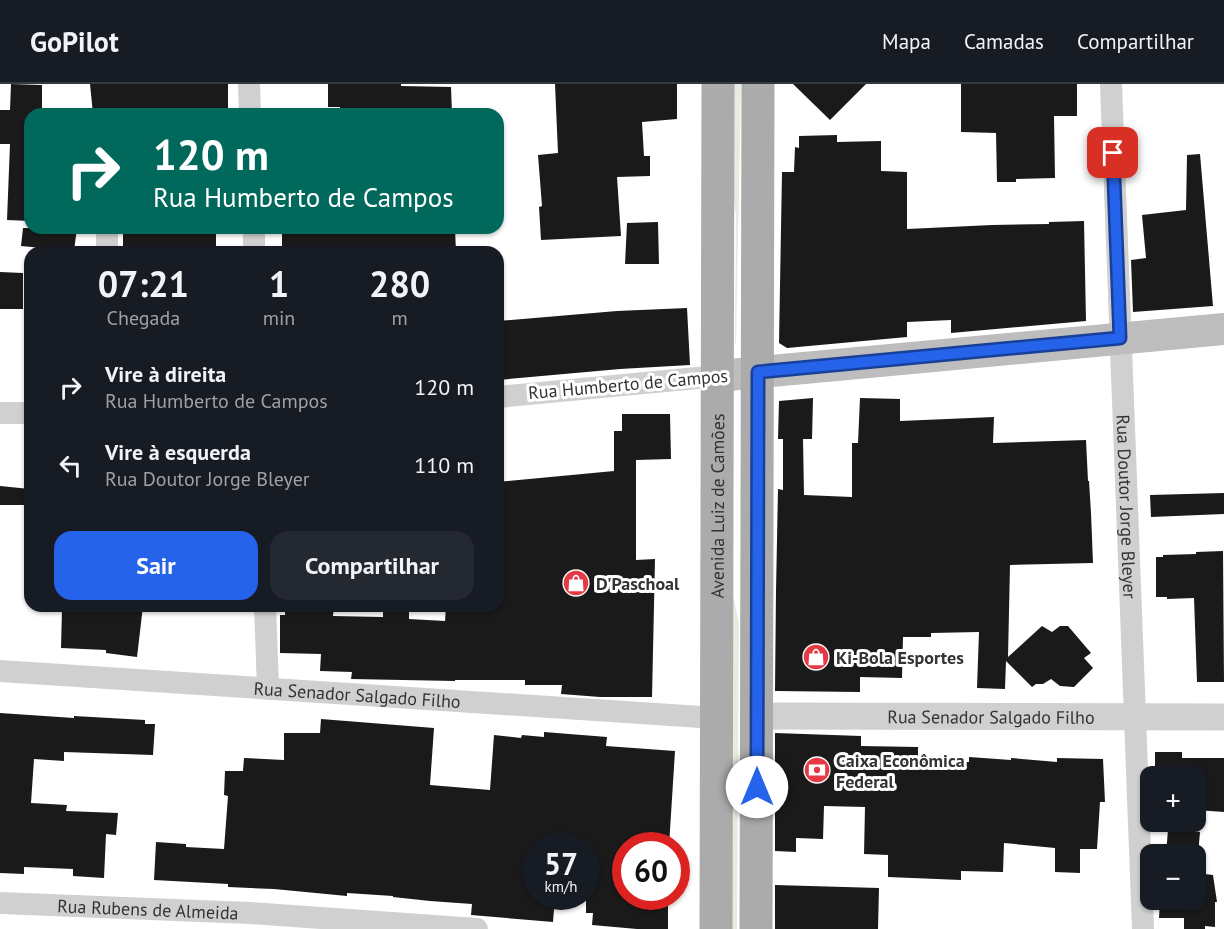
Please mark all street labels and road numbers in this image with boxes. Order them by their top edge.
street label: Rua Humberto de Campos [527,364,729,404]
street label: Avenida Luiz de Camões [705,413,729,599]
street label: Rua Doutor Jorge Bleyer [1112,414,1142,599]
street label: Rua Senador Salgado Filho [253,676,461,713]
street label: Rua Senador Salgado Filho [887,705,1095,728]
street label: Rua Rubens de Almeida [57,894,239,924]

